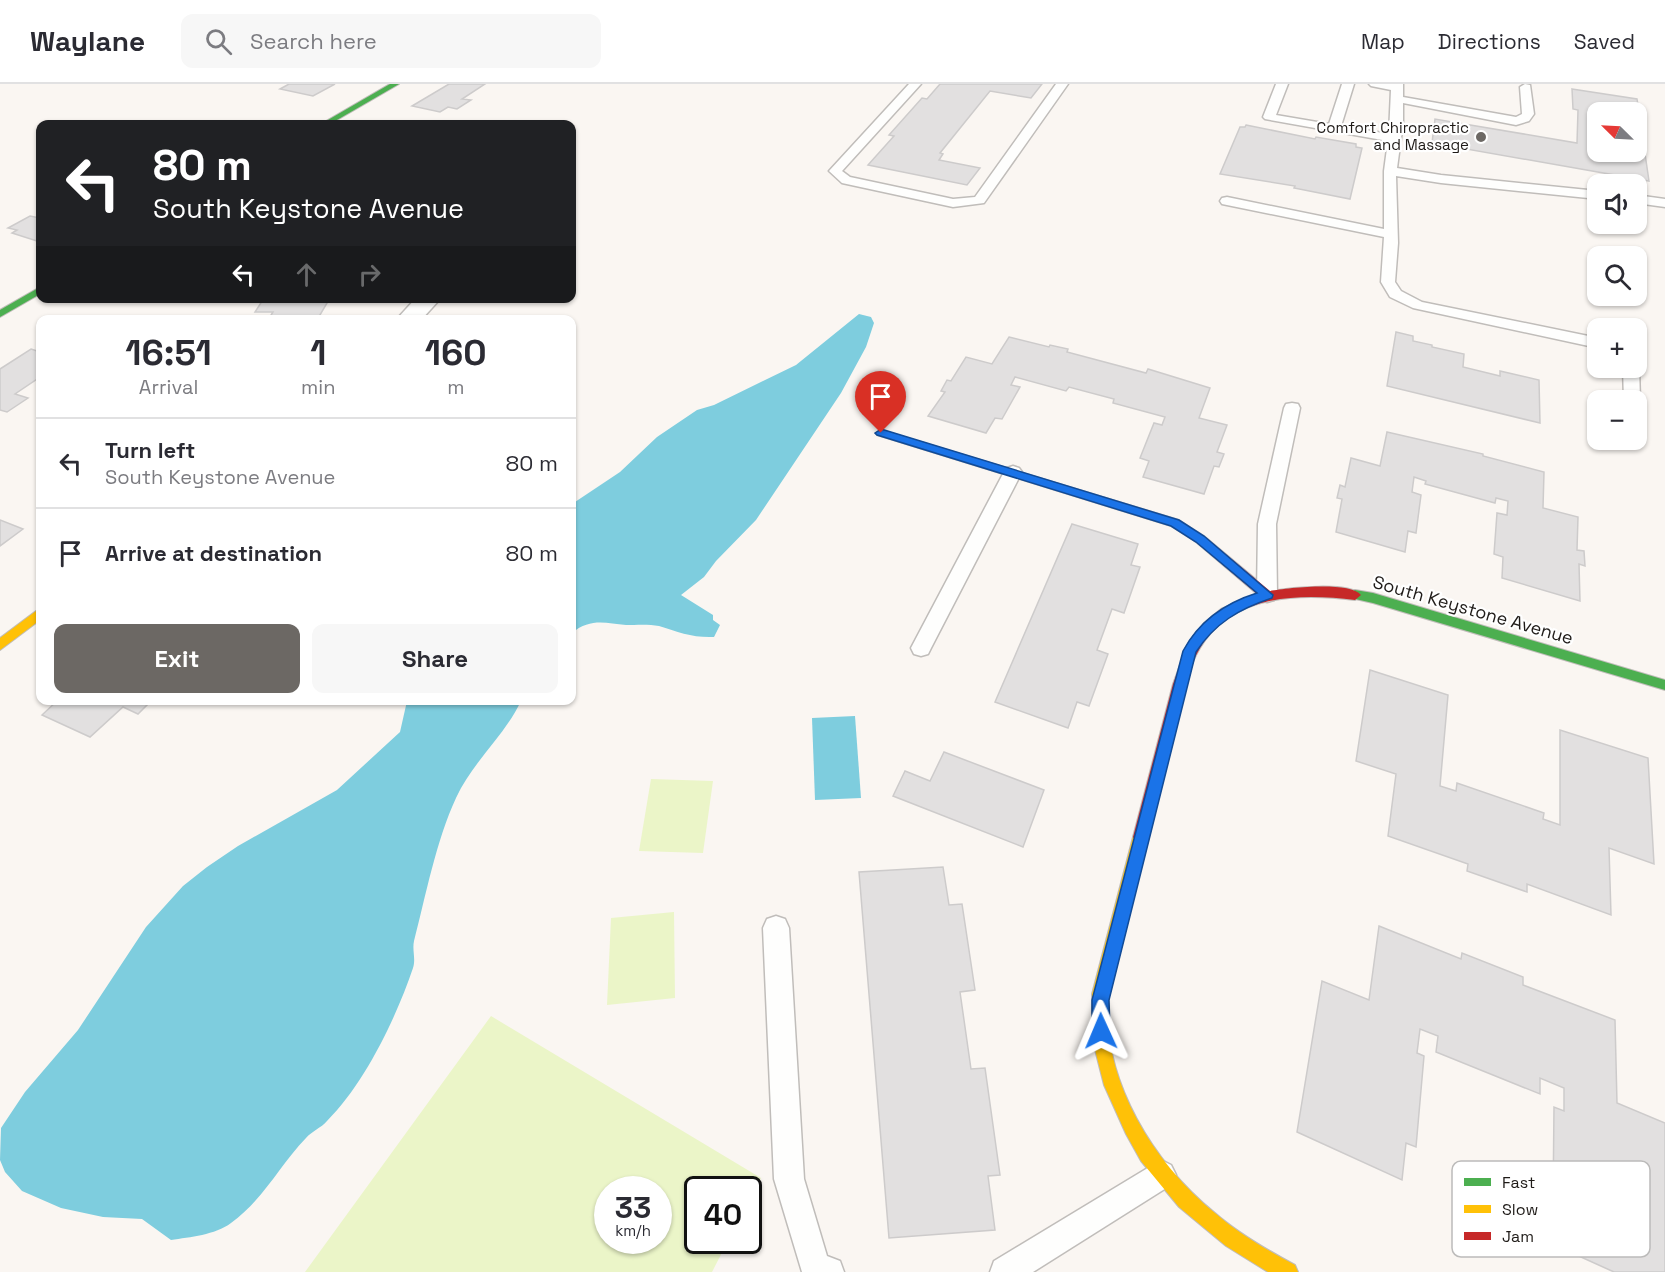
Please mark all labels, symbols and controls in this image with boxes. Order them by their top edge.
search box [181,14,601,68]
text: Waylane [30,23,145,59]
icon: search [202,25,235,58]
text: Search here [250,27,377,55]
text: Map [1361,28,1405,55]
text: Directions [1438,28,1541,55]
text: Saved [1574,28,1635,55]
north arrow [1587,102,1647,162]
map controls [1587,102,1647,450]
place label: Comfort Chiropractic and Massage [1317,118,1469,154]
marker: Comfort Chiropractic and Massage [1474,130,1488,144]
text: 80 m [153,139,252,192]
icon: left [54,144,132,222]
button: sound [1587,174,1647,234]
text: South Keystone Avenue [153,191,464,226]
button: search [1587,246,1647,306]
icon: left [227,258,260,291]
icon: ahead [290,258,323,291]
icon: right [353,258,386,291]
button: + [1587,318,1647,378]
text: 16:51 [125,330,212,376]
text: 1 [310,330,326,376]
text: 160 [425,330,487,376]
pin [855,371,906,433]
text: Arrival [139,374,198,400]
text: min [301,374,335,400]
text: m [447,374,464,400]
icon: arrive [864,380,897,413]
button: − [1587,390,1647,450]
text: Turn left [105,436,195,464]
icon: left [54,447,87,480]
text: 80 m [506,449,558,477]
text: South Keystone Avenue [105,464,335,490]
icon: arrive [54,537,87,570]
text: Arrive at destination [105,539,322,567]
text: 80 m [506,539,558,567]
street label: South Keystone Avenue [1370,570,1576,649]
button: Exit [54,624,300,693]
button: Share [312,624,558,693]
position arrow [1069,999,1133,1063]
legend [1452,1161,1650,1257]
text: Fast [1502,1172,1535,1193]
speed limit sign: 40 [684,1176,762,1254]
text: 33 [615,1188,651,1227]
text: Slow [1502,1199,1538,1220]
text: km/h [615,1221,651,1240]
text: Jam [1502,1226,1534,1247]

